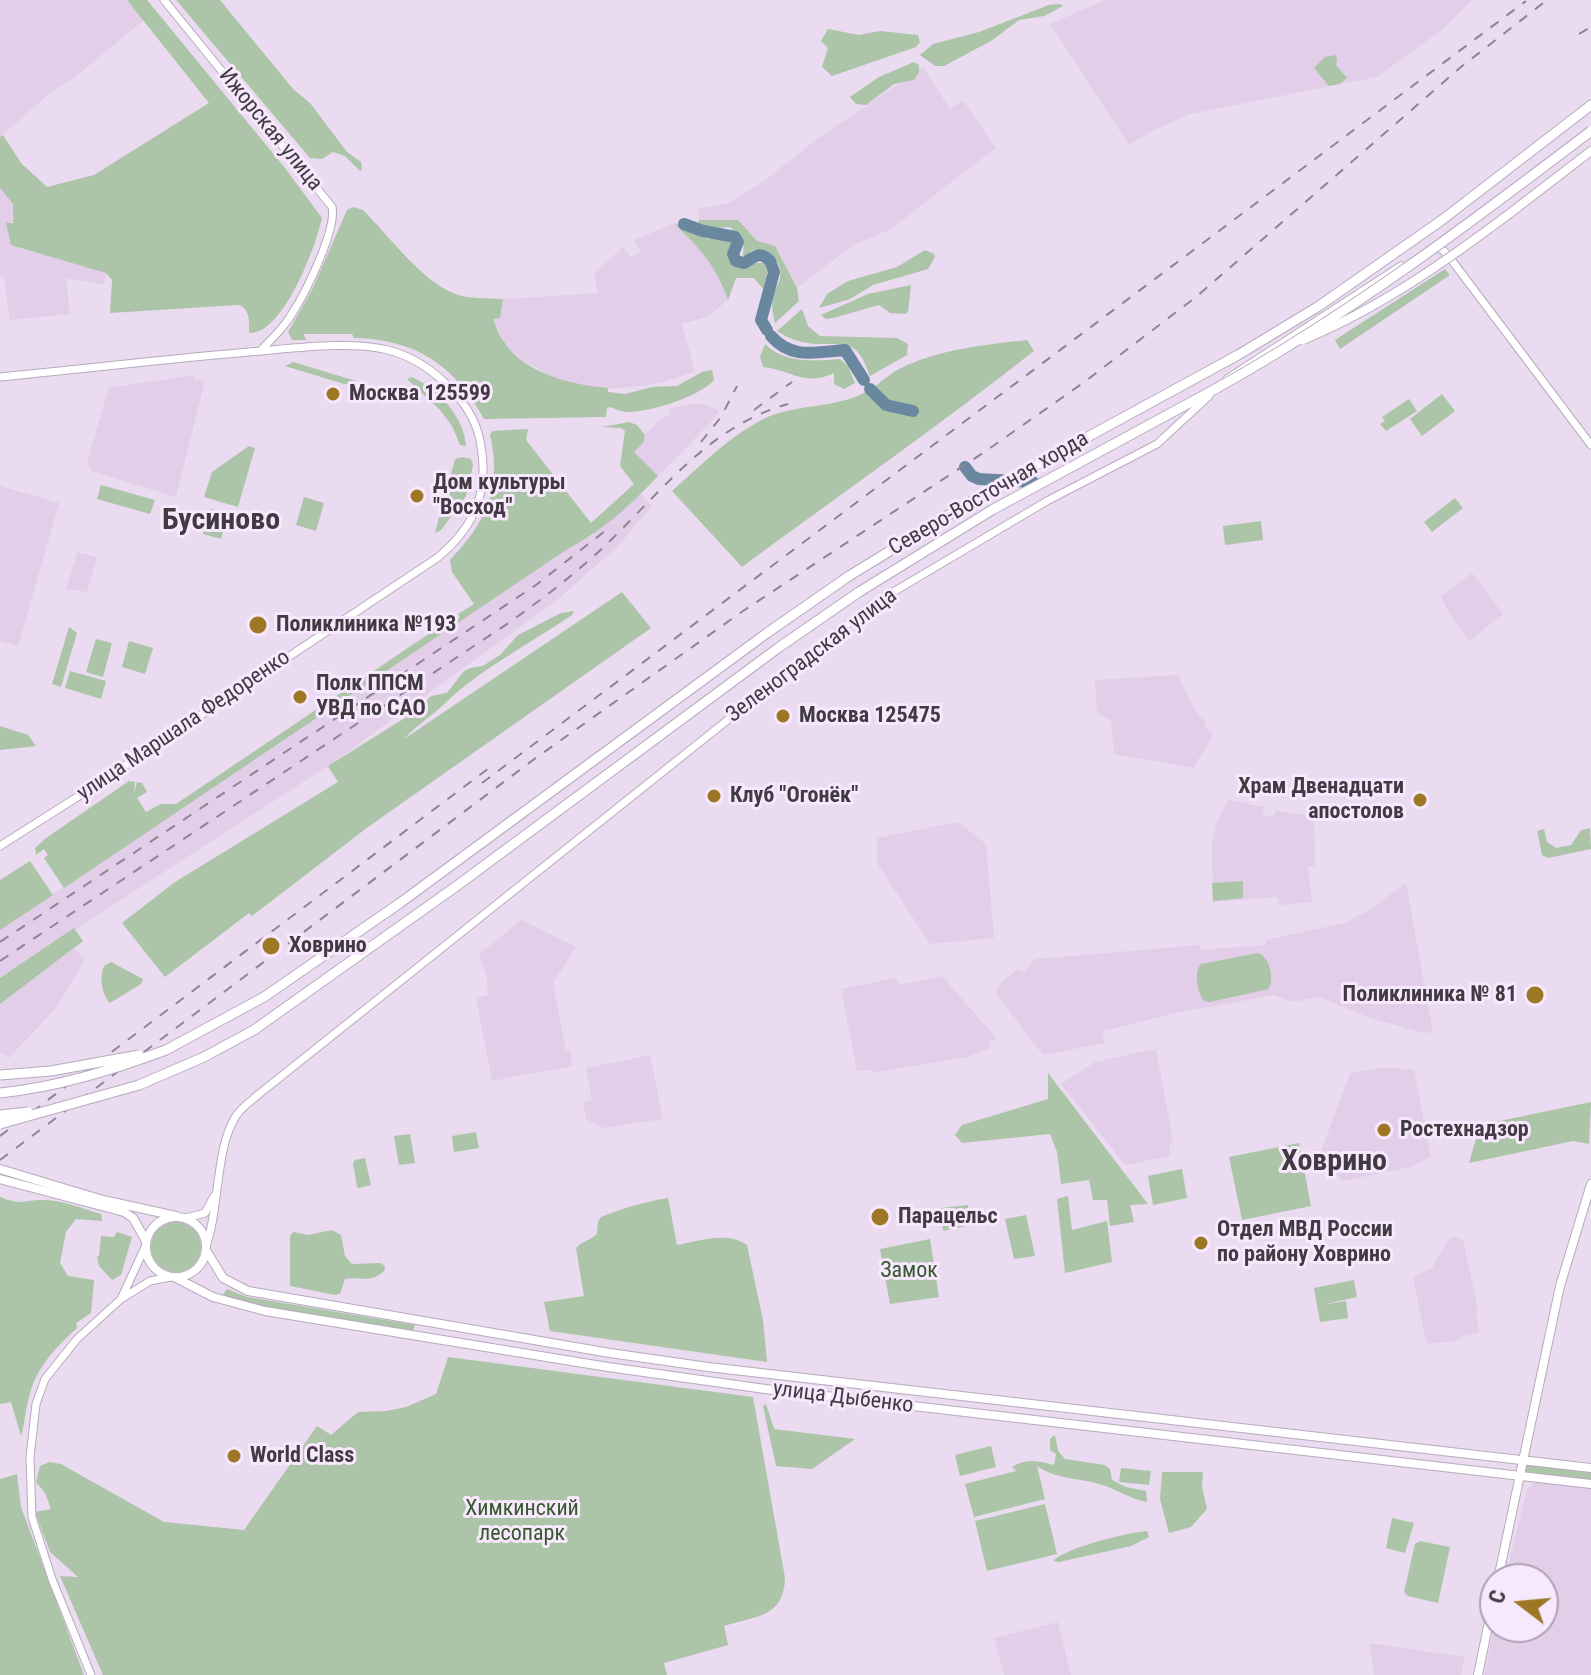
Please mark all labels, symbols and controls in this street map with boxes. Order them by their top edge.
street label: Ижорская улица [213,63,327,197]
place label: Москва 125599 [349,381,491,407]
marker: Москва 125599 [324,385,342,403]
street label: Северо-Восточная хорда [884,426,1094,562]
place label: Дом культуры "Восход" [433,470,566,522]
marker: Дом культуры "Восход" [408,487,426,505]
district label: Бусиново [162,503,280,539]
street label: Зеленоградская улица [721,583,903,729]
place label: Поликлиника №193 [276,612,456,638]
marker: Поликлиника №193 [247,614,269,636]
street label: улица Маршала Федоренко [73,645,295,807]
place label: Полк ППСМ УВД по САО [316,671,426,722]
marker: Полк ППСМ УВД по САО [291,688,309,706]
place label: Москва 125475 [799,703,941,729]
marker: Москва 125475 [774,707,792,725]
place label: Храм Двенадцати апостолов [1238,774,1404,826]
place label: Клуб "Огонёк" [730,783,858,809]
marker: Клуб "Огонёк" [705,787,723,805]
marker: Храм Двенадцати апостолов [1411,791,1429,809]
place label: Ховрино [289,933,367,959]
marker: Ховрино [260,935,282,957]
place label: Поликлиника № 81 [1343,982,1517,1008]
marker: Поликлиника № 81 [1524,984,1546,1006]
place label: Ростехнадзор [1400,1117,1529,1143]
marker: Ростехнадзор [1375,1121,1393,1139]
district label: Ховрино [1281,1144,1387,1180]
place label: Парацельс [898,1204,998,1230]
marker: Парацельс [869,1206,891,1228]
place label: Отдел МВД России по району Ховрино [1217,1217,1393,1268]
marker: Отдел МВД России по району Ховрино [1192,1234,1210,1252]
park label: Замок [880,1258,938,1284]
street label: улица Дыбенко [771,1376,915,1420]
place label: World Class [250,1443,354,1469]
marker: World Class [225,1447,243,1465]
park label: Химкинский лесопарк [465,1496,579,1548]
north arrow [1479,1563,1559,1643]
text: С [1484,1587,1511,1606]

